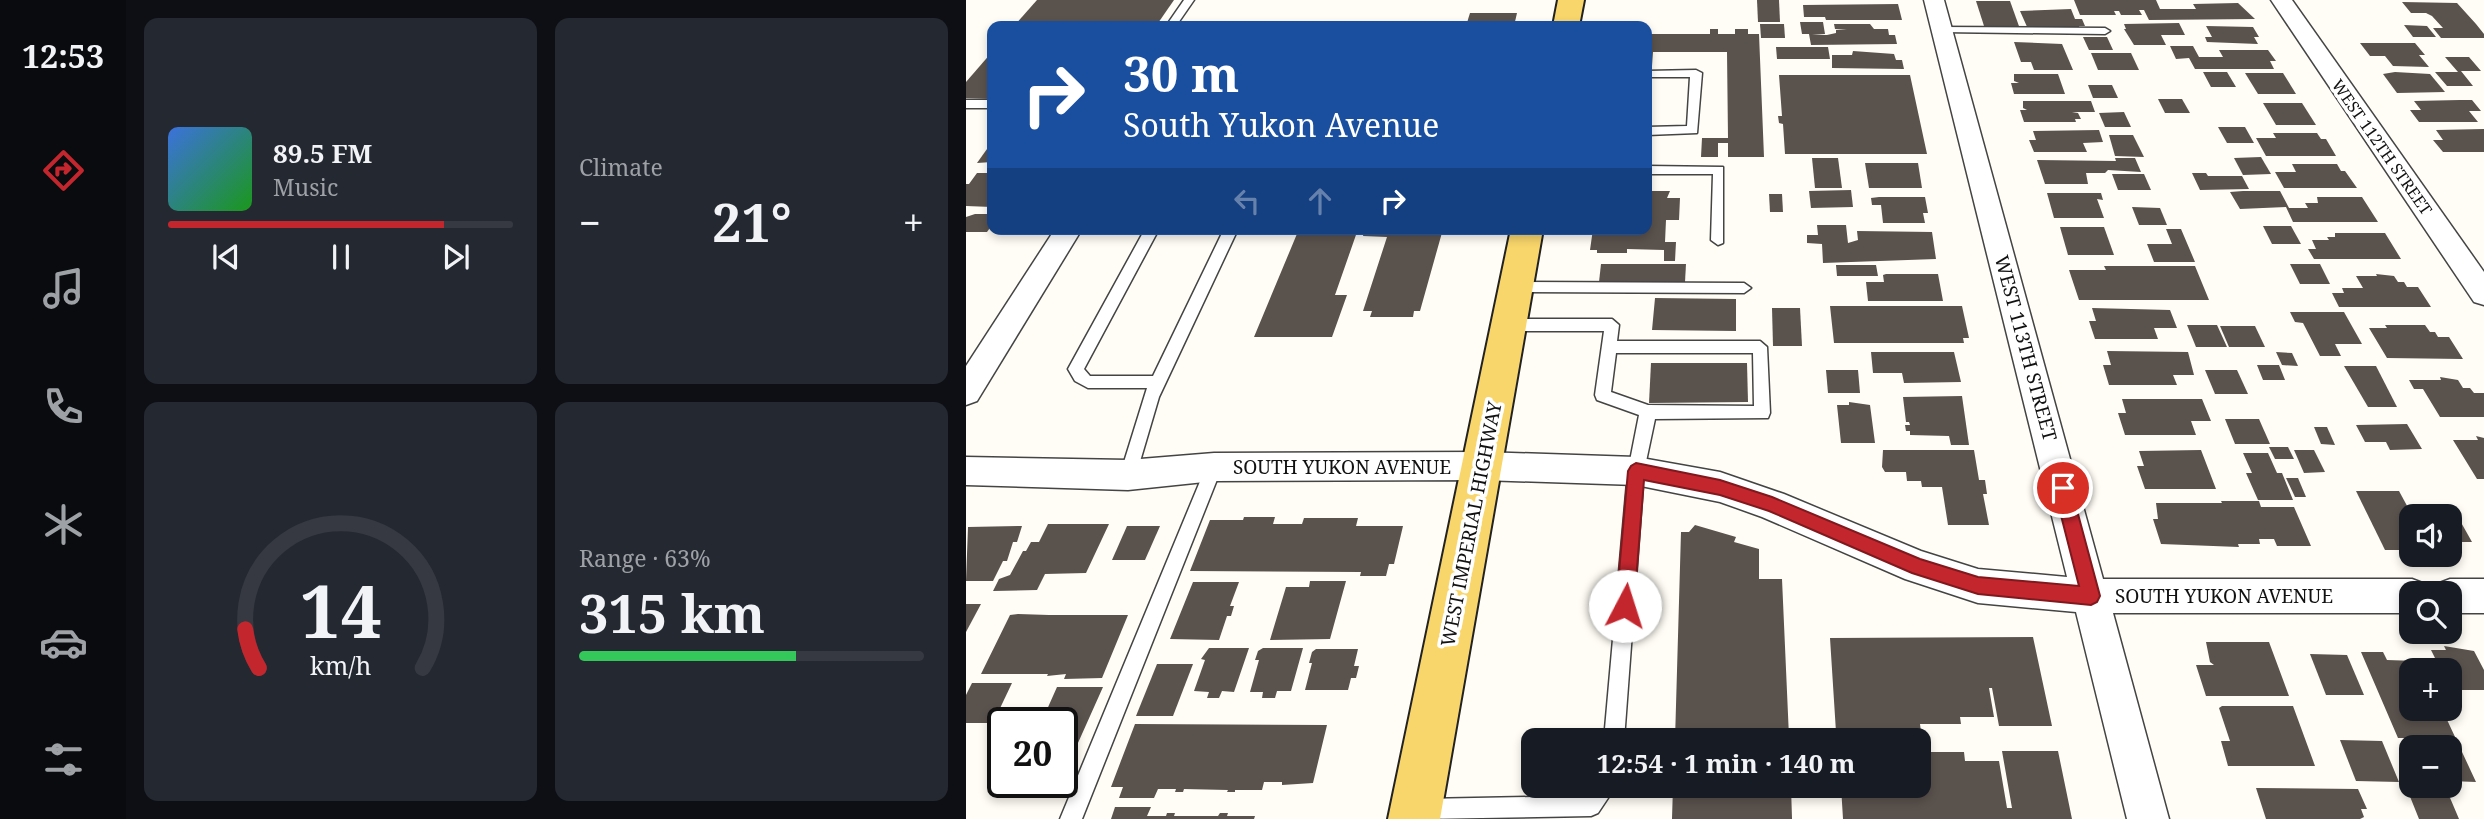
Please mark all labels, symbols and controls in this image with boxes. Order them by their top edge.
text: 12:53 [22,34,104,77]
text: 30 m [1123,40,1239,106]
icon: right [1008,49,1099,140]
street label: WEST 112TH STREET [2327,75,2437,219]
text: South Yukon Avenue [1123,103,1439,146]
text: 89.5 FM [273,135,372,171]
icon: directions [39,146,88,195]
text: Climate [579,151,663,183]
text: Music [273,171,338,203]
icon: left [1228,182,1266,220]
icon: ahead [1301,182,1339,220]
icon: right [1374,182,1412,220]
text: 21° [712,186,792,257]
text: − [579,196,601,248]
text: + [903,196,924,248]
icon: previous [207,238,245,276]
icon: pause [322,238,360,276]
icon: next [437,238,475,276]
street label: WEST 113TH STREET [1989,252,2063,444]
icon: music [39,264,88,313]
icon: phone [39,382,88,431]
street label: WEST IMPERIAL HIGHWAY [1434,399,1508,649]
street label: SOUTH YUKON AVENUE [1233,454,1451,480]
pin [2033,458,2093,518]
icon: arrive [2044,469,2082,507]
icon: climate [39,500,88,549]
map controls [2399,504,2462,798]
button: sound [2399,504,2462,567]
text: Range · 63% [579,542,711,574]
text: 14 [299,560,382,659]
position arrow [1588,569,1662,643]
text: 315 km [579,577,765,648]
button: search [2399,581,2462,644]
street label: SOUTH YUKON AVENUE [2115,583,2333,609]
icon: car [39,618,88,667]
text: km/h [310,647,371,681]
button: + [2399,658,2462,721]
speed limit sign: 20 [987,707,1078,798]
icon: filters [39,735,88,784]
button: − [2399,735,2462,798]
text: 12:54 · 1 min · 140 m [1596,745,1856,781]

